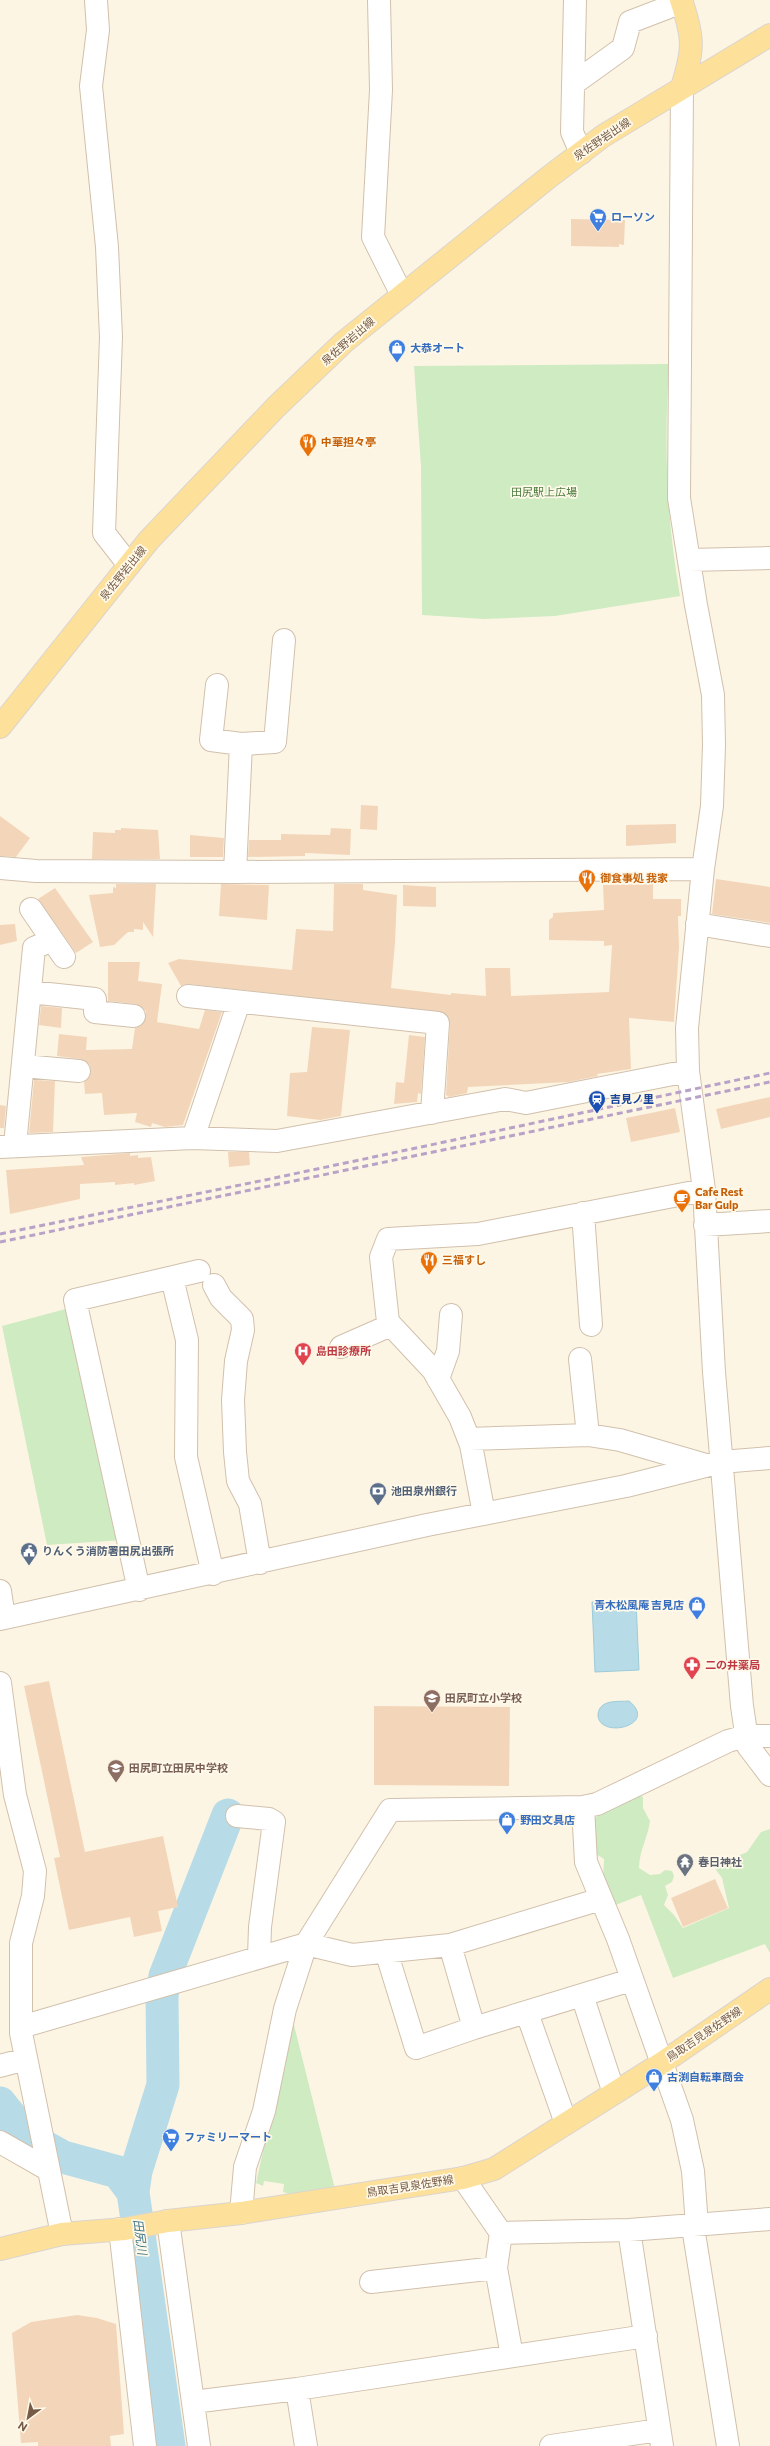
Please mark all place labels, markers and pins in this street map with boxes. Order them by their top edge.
supermarket icon: ローソン [588,207,608,232]
place label: ローソン [611,210,655,223]
shop icon: 大恭オート [387,338,407,363]
place label: 大恭オート [410,341,465,354]
restaurant icon: 中華担々亭 [298,432,318,457]
place label: 中華担々亭 [321,435,376,448]
restaurant icon: 御食事処 我家 [577,868,597,893]
place label: 御食事処 我家 [600,871,668,884]
station icon: 吉見ノ里 [587,1089,607,1114]
place label: 吉見ノ里 [610,1092,654,1105]
place label: Cafe Rest Bar Gulp [695,1185,744,1211]
cafe icon: Cafe Rest Bar Gulp [672,1188,692,1213]
restaurant icon: 三福すし [419,1250,439,1275]
place label: 三福すし [442,1253,486,1266]
hospital icon: 島田診療所 [293,1341,313,1366]
place label: 島田診療所 [316,1344,371,1357]
bank icon: 池田泉州銀行 [368,1481,388,1506]
place label: 池田泉州銀行 [391,1484,457,1497]
public building icon: りんくう消防署田尻出張所 [19,1541,39,1566]
place label: りんくう消防署田尻出張所 [42,1544,174,1557]
shop icon: 青木松風庵 吉見店 [687,1595,707,1620]
place label: 青木松風庵 吉見店 [594,1598,684,1611]
pharmacy icon: 二の井薬局 [682,1655,702,1680]
place label: 二の井薬局 [705,1658,760,1671]
school or university icon: 田尻町立小学校 [422,1688,442,1713]
place label: 田尻町立小学校 [445,1691,522,1704]
school or university icon: 田尻町立田尻中学校 [106,1758,126,1783]
place label: 田尻町立田尻中学校 [129,1761,228,1774]
shop icon: 野田文具店 [497,1810,517,1835]
place label: 野田文具店 [520,1813,575,1826]
temple icon: 春日神社 [675,1852,695,1877]
place label: 春日神社 [698,1855,742,1868]
shop icon: 古渕自転車商会 [644,2067,664,2092]
place label: 古渕自転車商会 [667,2070,744,2083]
supermarket icon: ファミリーマート [161,2127,181,2152]
place label: ファミリーマート [184,2130,272,2143]

